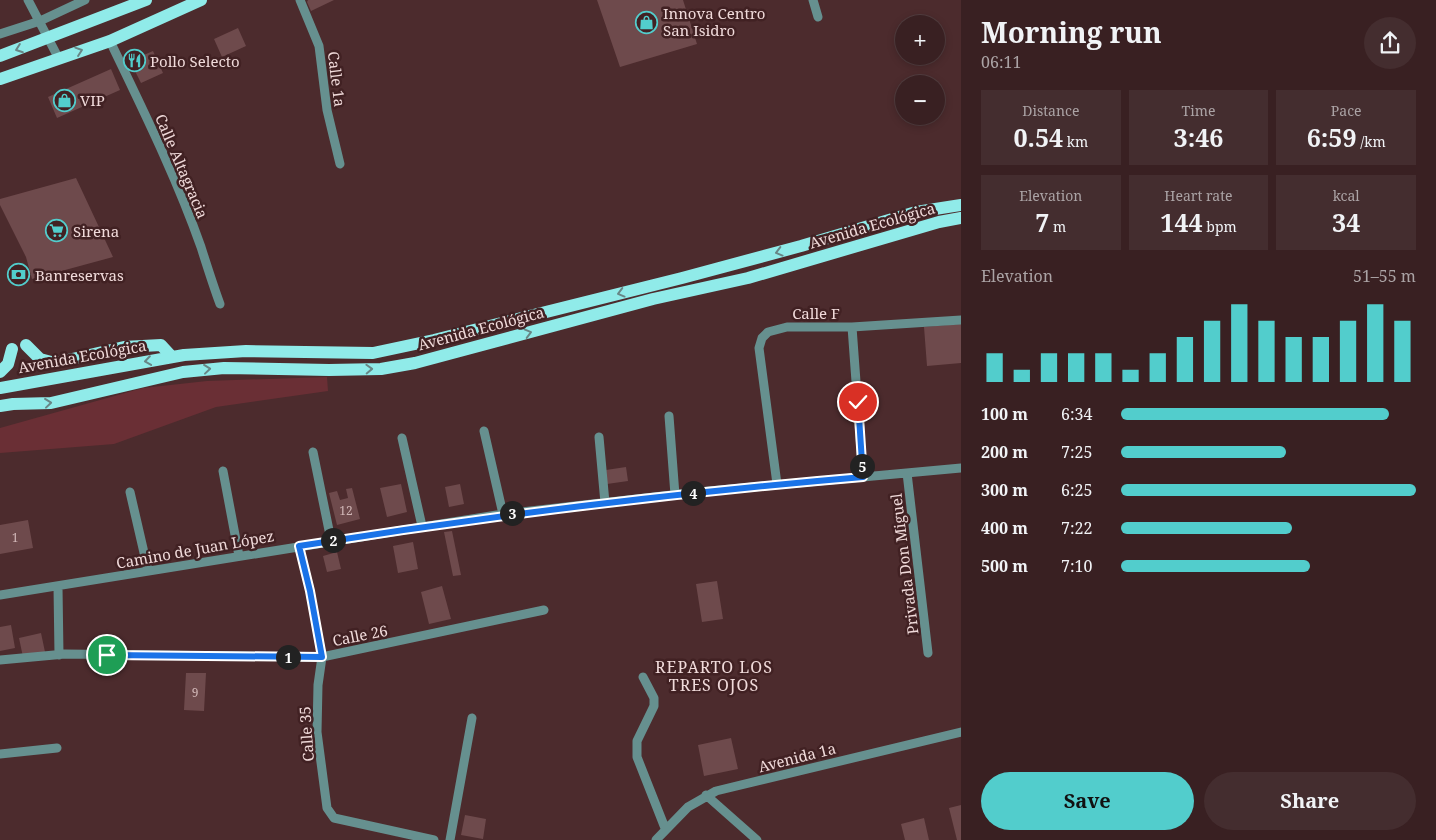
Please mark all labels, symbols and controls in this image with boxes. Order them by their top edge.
place label: Innova Centro San Isidro [663,3,765,40]
shop icon: Innova Centro San Isidro [635,10,659,34]
text: Morning run [981,13,1162,51]
map controls [895,15,945,125]
button: + [895,15,945,65]
button: share [1364,17,1416,69]
one-way arrow [15,43,23,53]
one-way arrow [75,47,83,57]
restaurant icon: Pollo Selecto [122,49,146,73]
street label: Calle 1a [324,50,350,108]
place label: Pollo Selecto [150,51,240,71]
text: 06:11 [981,51,1021,73]
button: − [895,75,945,125]
shop icon: VIP [52,88,76,112]
place label: VIP [80,90,105,110]
text: Distance [1022,101,1079,120]
text: Time [1182,101,1215,120]
text: Pace [1331,101,1362,120]
street label: Calle Altagracia [151,111,213,221]
text: 0.54 [1013,120,1063,154]
text: 3:46 [1174,120,1223,154]
text: 6:59 [1307,120,1357,154]
text: km [1063,132,1088,151]
text: /km [1357,132,1386,151]
text: Elevation [1019,186,1082,205]
text: Heart rate [1164,186,1233,205]
text: kcal [1333,186,1360,205]
street label: Avenida Ecológica [807,197,937,253]
text: 7 [1035,205,1049,239]
text: 144 [1160,205,1203,239]
text: 34 [1332,205,1360,239]
text: m [1049,217,1066,236]
text: bpm [1203,217,1237,236]
supermarket icon: Sirena [45,219,69,243]
place label: Sirena [73,221,119,241]
one-way arrow [774,246,783,257]
bank icon: Banreservas [7,263,31,287]
place label: Banreservas [35,265,124,285]
text: Elevation [981,265,1053,287]
text: 51–55 m [1353,265,1416,287]
one-way arrow [617,287,626,298]
street label: Avenida Ecológica [416,302,546,354]
street label: Calle F [792,303,840,323]
one-way arrow [523,328,532,339]
street label: Avenida Ecológica [16,335,148,377]
one-way arrow [144,355,153,365]
one-way arrow [203,364,211,375]
one-way arrow [366,364,374,374]
pin [837,381,879,423]
icon: check [844,388,872,416]
one-way arrow [45,397,53,408]
text: 100 m [981,403,1028,425]
text: 6:34 [1061,403,1092,425]
text: 200 m [981,441,1028,463]
text: 7:25 [1061,441,1092,463]
pin: 5 [850,454,874,478]
text: 5 [859,457,866,476]
text: 300 m [981,479,1028,501]
text: 6:25 [1061,479,1092,501]
pin: 4 [680,480,706,506]
text: 4 [690,484,697,503]
street label: Privada Don Miguel [885,492,923,636]
pin: 3 [500,500,524,526]
house number: 12 [339,502,353,519]
text: 3 [509,504,516,523]
text: 400 m [981,517,1028,539]
text: 7:22 [1061,517,1092,539]
street label: Camino de Juan López [115,525,275,573]
pin: 2 [320,528,346,552]
house number: 1 [12,529,18,546]
text: 2 [330,531,337,550]
text: 500 m [981,555,1028,577]
text: 7:10 [1061,555,1092,577]
street label: Calle 26 [331,620,389,650]
pin [86,634,128,676]
icon: arrive [93,641,121,669]
pin: 1 [276,644,300,670]
text: 1 [285,648,292,667]
district label: REPARTO LOS TRES OJOS [655,656,773,696]
house number: 9 [192,684,198,701]
street label: Calle 35 [294,706,318,762]
street label: Avenida 1a [756,738,838,776]
button: Save [981,772,1194,830]
button: Share [1204,772,1416,830]

